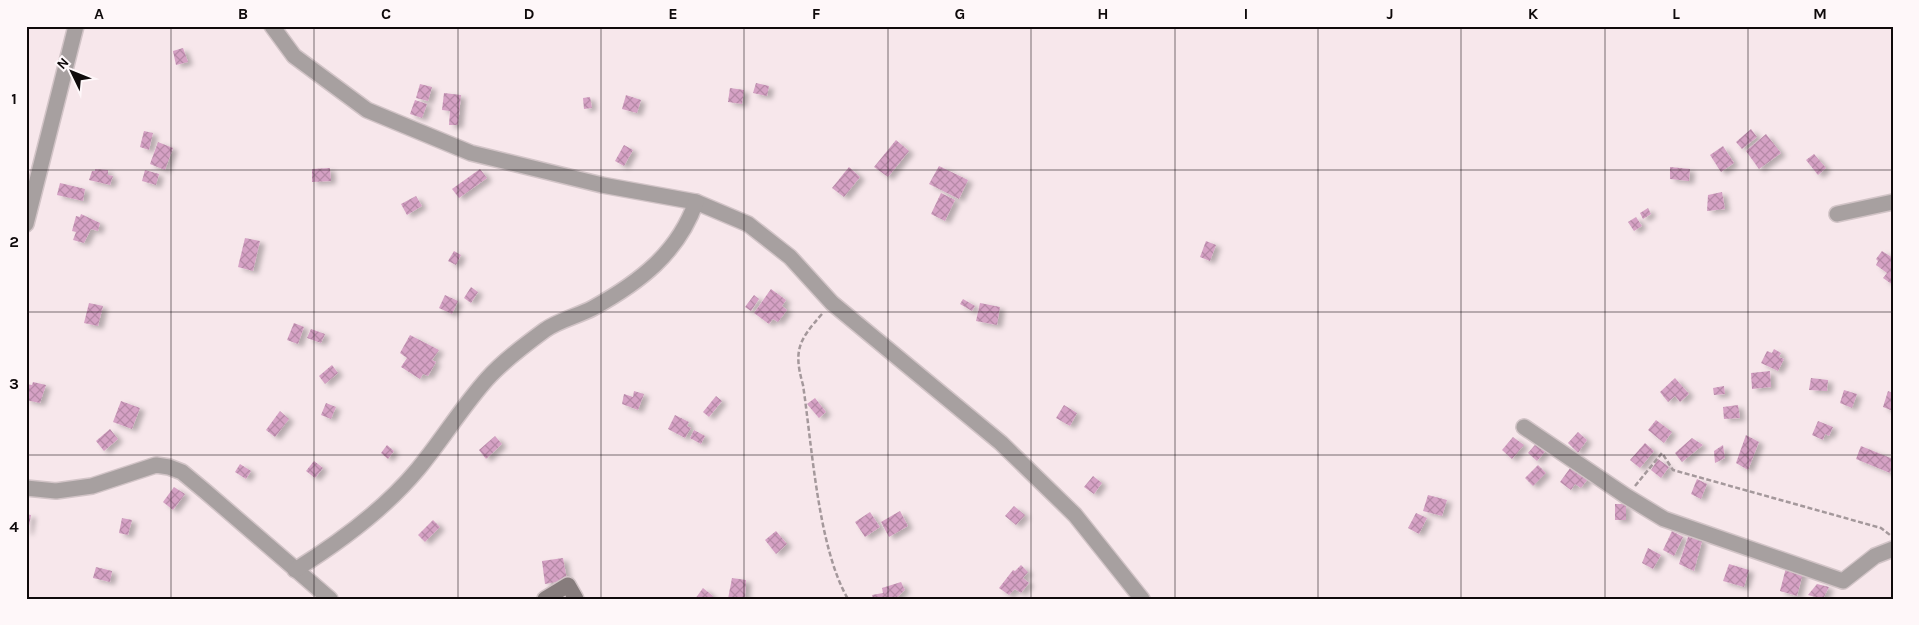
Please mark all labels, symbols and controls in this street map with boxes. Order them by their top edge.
text: A [94,4,104,23]
text: B [238,4,248,23]
text: C [381,4,391,23]
text: D [524,4,535,23]
text: E [668,4,678,23]
text: F [812,4,821,23]
text: G [955,4,965,23]
text: H [1097,4,1109,23]
text: I [1244,4,1248,23]
text: J [1386,4,1394,23]
text: K [1528,4,1539,23]
text: L [1672,4,1680,23]
text: M [1813,4,1827,23]
north arrow [48,48,98,98]
text: N [53,54,73,73]
text: 1 [11,89,17,108]
text: 2 [9,232,19,251]
text: 3 [9,374,19,393]
text: 4 [9,517,19,536]

